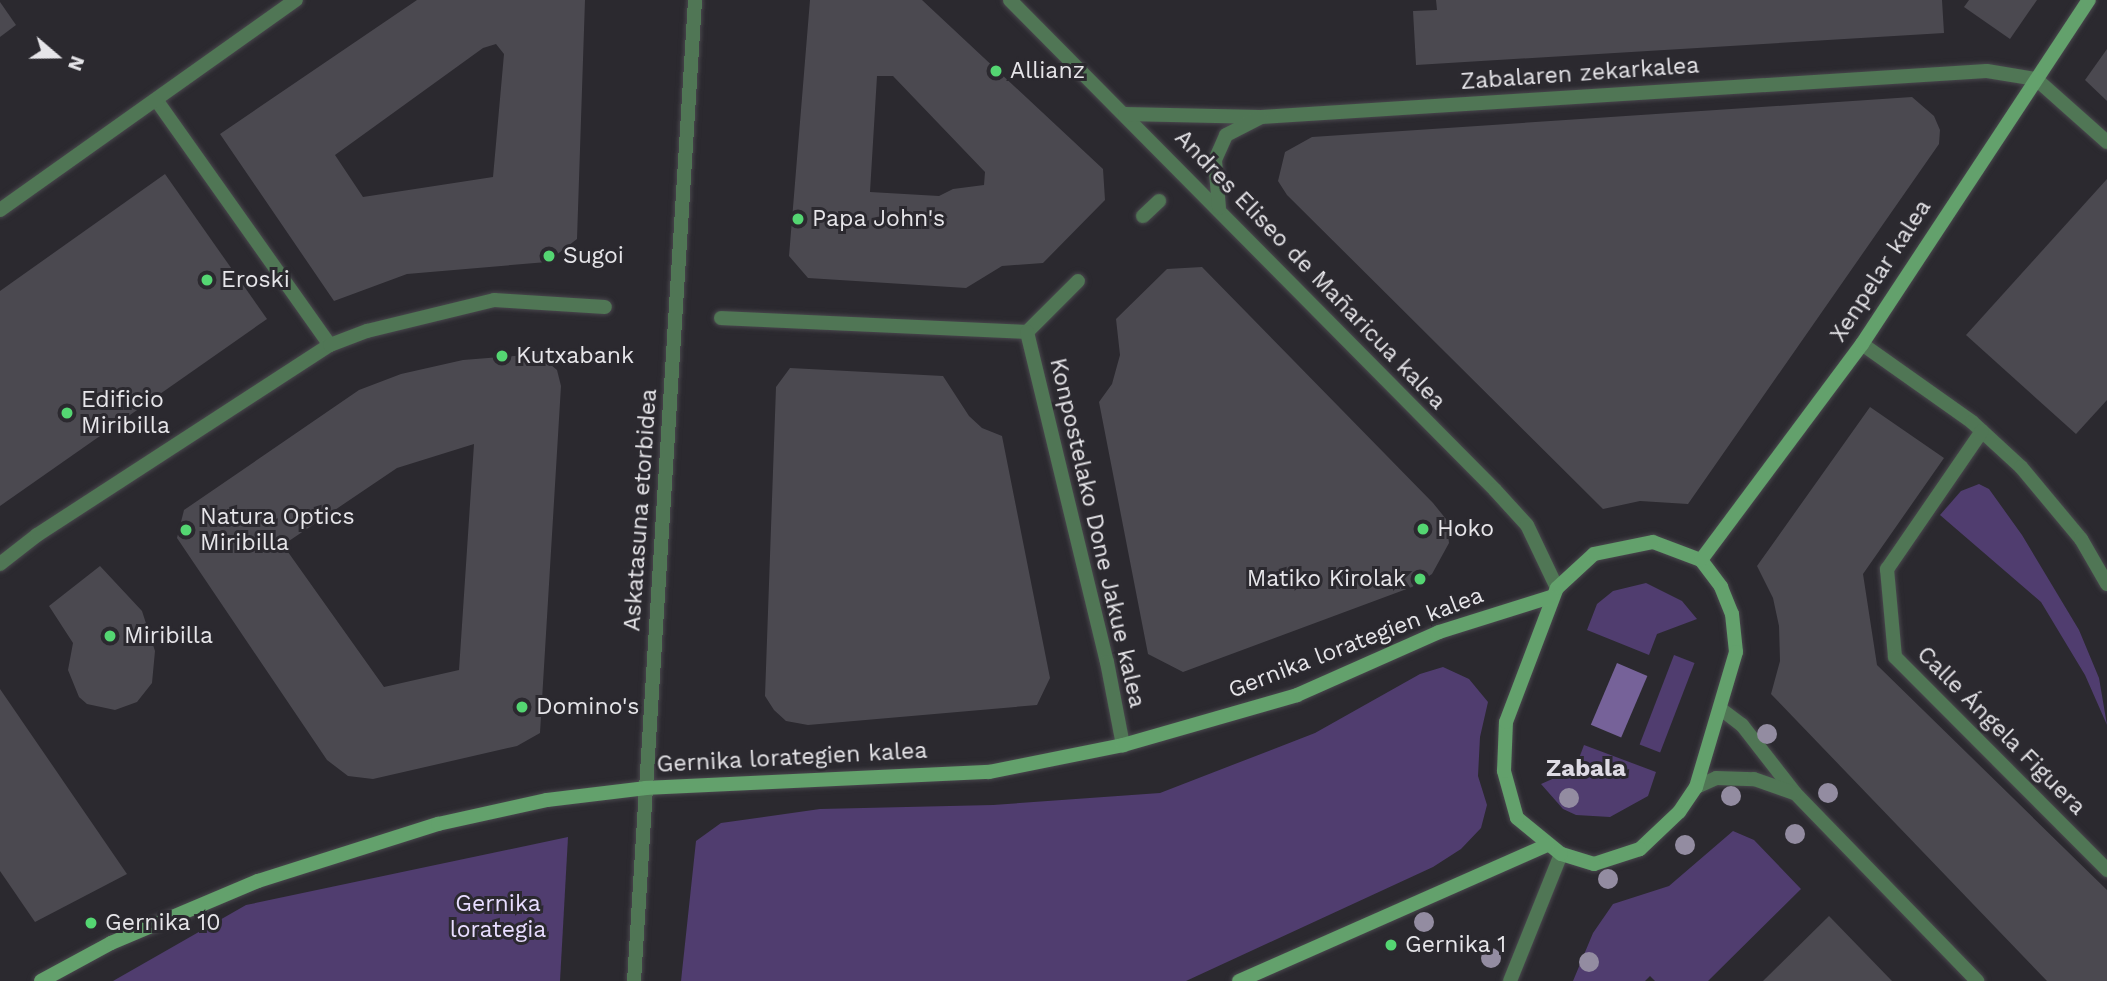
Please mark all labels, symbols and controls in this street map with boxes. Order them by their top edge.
north arrow [21,21,91,91]
street label: Zabalaren zekarkalea [1460,52,1700,96]
text: N [63,53,89,74]
place label: Allianz [1010,57,1085,85]
marker: Allianz [988,63,1004,79]
street label: Andres Eliseo de Mañaricua kalea [1168,124,1452,416]
street label: Xenpelar kalea [1825,194,1937,348]
place label: Papa John's [812,205,946,233]
marker: Papa John's [790,211,806,227]
place label: Sugoi [563,242,624,270]
marker: Sugoi [541,248,557,264]
place label: Eroski [221,266,290,294]
marker: Eroski [199,272,215,288]
place label: Kutxabank [516,342,634,370]
marker: Kutxabank [494,348,510,364]
street label: Konpostelako Done Jakue kalea [1043,355,1151,711]
place label: Edificio Miribilla [81,386,170,440]
street label: Askatasuna etorbidea [619,388,663,632]
marker: Edificio Miribilla [59,405,75,421]
place label: Natura Optics Miribilla [200,503,355,557]
place label: Hoko [1437,515,1494,543]
marker: Hoko [1415,521,1431,537]
marker: Natura Optics Miribilla [178,522,194,538]
place label: Matiko Kirolak [1247,565,1406,593]
marker: Matiko Kirolak [1412,571,1428,587]
street label: Gernika lorategien kalea [1224,581,1488,705]
place label: Miribilla [124,622,213,650]
marker: Miribilla [102,628,118,644]
street label: Calle Ángela Figuera [1910,640,2092,822]
place label: Domino's [536,693,639,721]
marker: Domino's [514,699,530,715]
street label: Gernika lorategien kalea [656,737,928,779]
district label: Zabala [1546,755,1626,783]
park label: Gernika lorategia [450,890,546,944]
place label: Gernika 10 [105,909,222,937]
marker: Gernika 10 [83,915,99,931]
place label: Gernika 1 [1405,931,1507,959]
marker: Gernika 1 [1383,937,1399,953]

